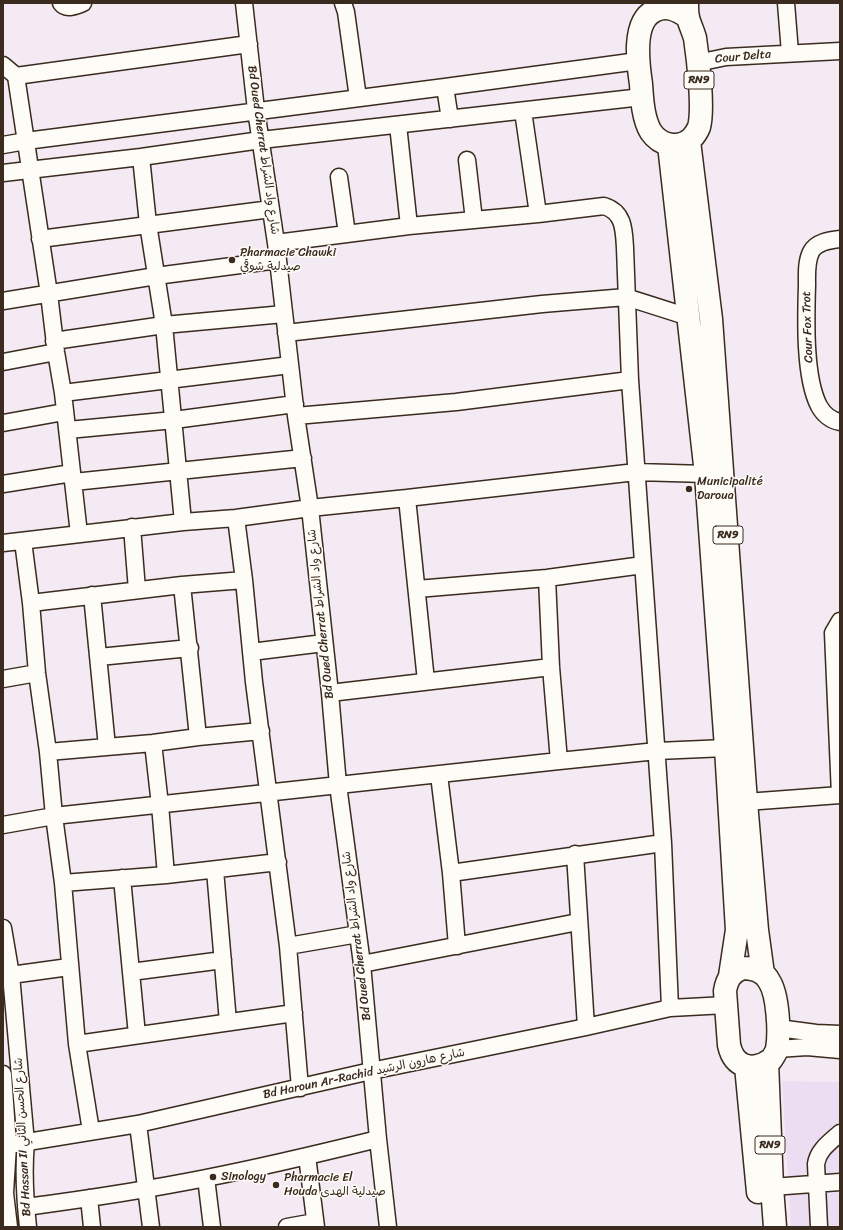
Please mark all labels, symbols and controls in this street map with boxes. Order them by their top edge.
street label: Cour Delta [714,47,772,67]
street label: Bd Oued Cherrat شارع واد الشراط [244,65,282,235]
road number: RN9 [684,71,714,89]
place label: Pharmacie Chawki صيدلية شوقي [240,246,336,274]
marker: Pharmacie Chawki صيدلية شوقي [227,255,237,265]
street label: Cour Fox Trot [800,291,816,363]
place label: Municipalité Daroua [697,475,763,503]
marker: Municipalité Daroua [684,484,694,494]
road number: RN9 [713,526,743,544]
street label: Bd Oued Cherrat شارع واد الشراط [305,528,337,700]
street label: Bd Oued Cherrat شارع واد الشراط [339,850,375,1022]
street label: Bd Haroun Ar-Rachid شارع هارون الرشيد [262,1046,466,1102]
street label: Bd Hassan II شارع الحسن الثاني [12,1057,34,1217]
road number: RN9 [755,1136,785,1154]
place label: Sinology [221,1170,266,1184]
place label: Pharmacie El Houda صيدلية الهدى [284,1171,386,1199]
marker: Sinology [208,1172,218,1182]
marker: Pharmacie El Houda صيدلية الهدى [271,1180,281,1190]

